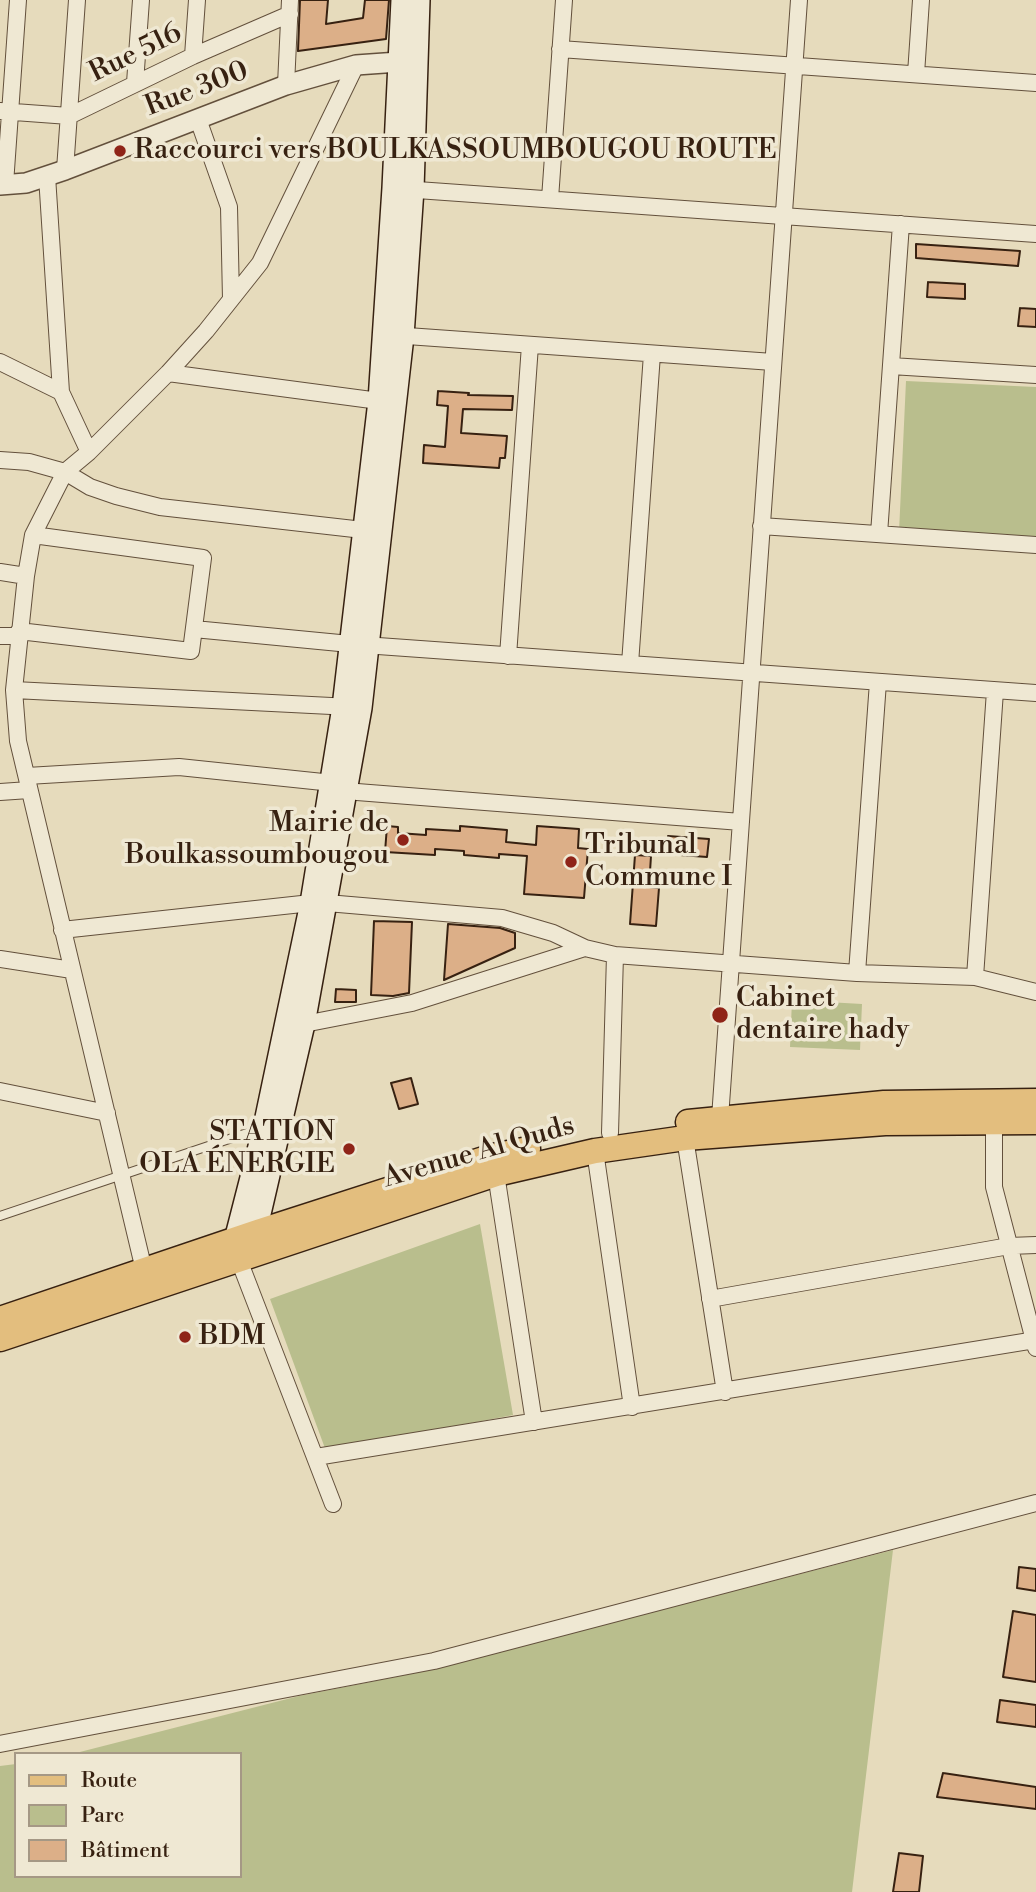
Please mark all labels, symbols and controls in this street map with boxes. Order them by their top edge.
street label: Rue 516 [84,17,188,91]
street label: Rue 300 [141,55,253,125]
place label: Raccourci vers BOULKASSOUMBOUGOU ROUTE [134,134,777,168]
marker: Raccourci vers BOULKASSOUMBOUGOU ROUTE [112,143,128,159]
place label: Mairie de Boulkassoumbougou [125,807,389,873]
place label: Tribunal Commune I [585,829,732,895]
marker: Mairie de Boulkassoumbougou [395,832,411,848]
marker: Tribunal Commune I [563,854,579,870]
place label: Cabinet dentaire hady [736,982,909,1048]
marker: Cabinet dentaire hady [710,1005,730,1025]
street label: Avenue Al Quds [380,1110,578,1196]
place label: STATION OLA ÉNERGIE [139,1116,335,1182]
marker: STATION OLA ÉNERGIE [341,1141,357,1157]
place label: BDM [199,1320,265,1354]
marker: BDM [177,1329,193,1345]
legend [14,1752,242,1878]
text: Route [81,1768,137,1794]
text: Parc [81,1803,124,1829]
text: Bâtiment [81,1838,170,1864]

